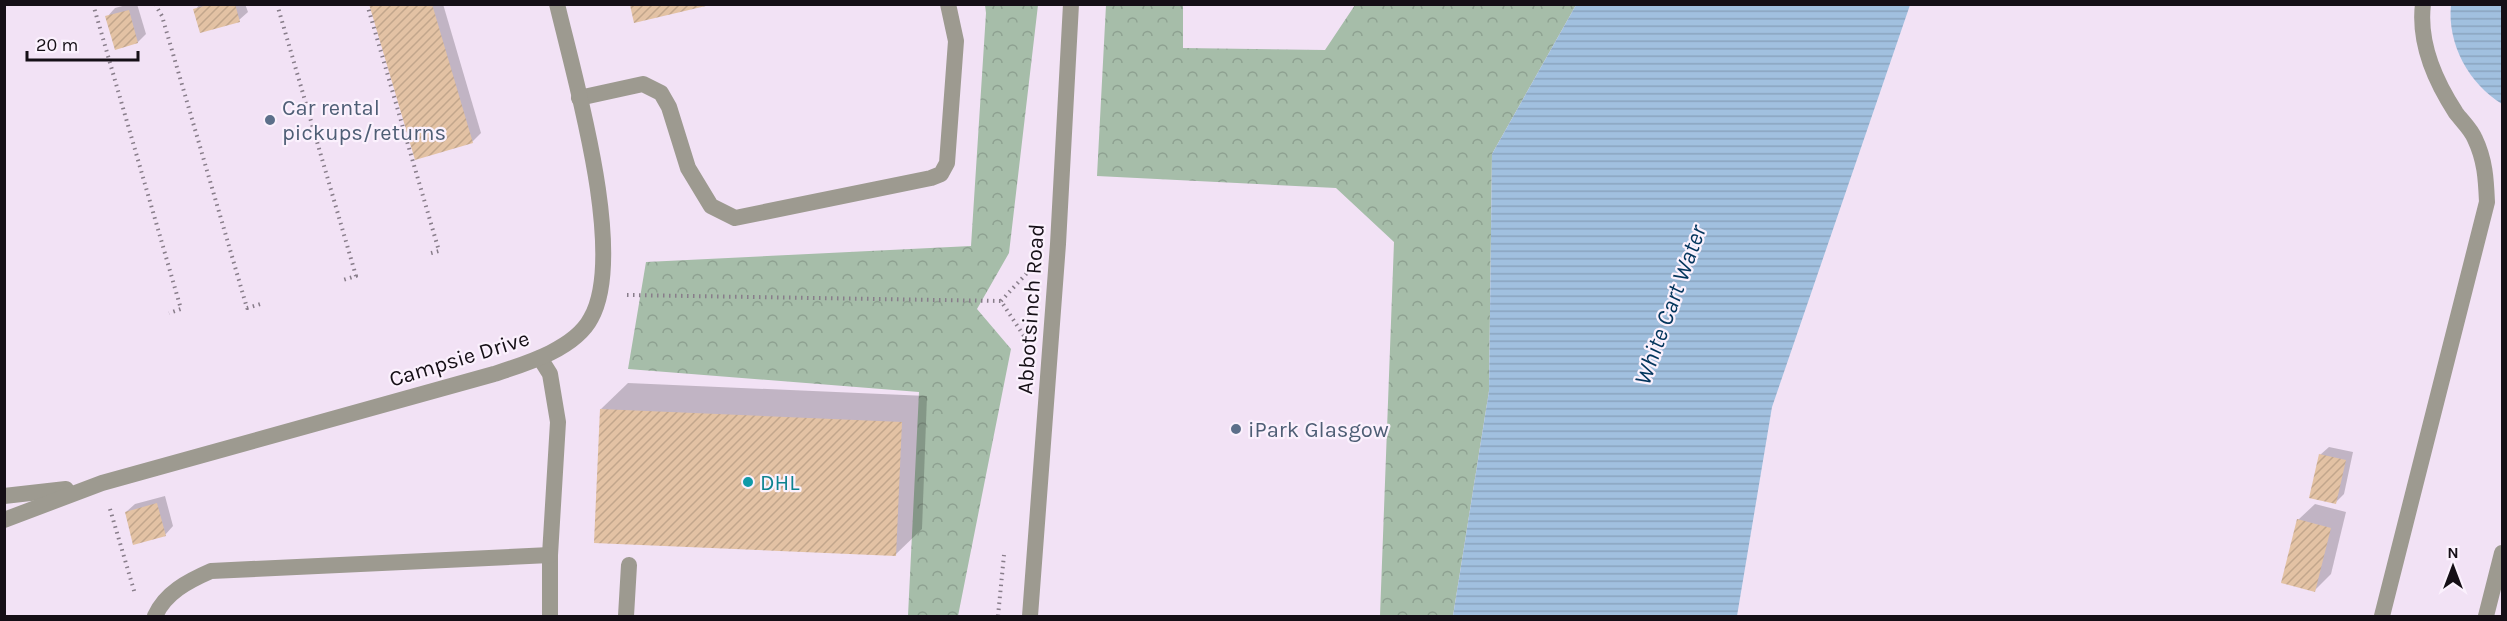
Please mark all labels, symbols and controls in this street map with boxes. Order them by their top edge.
scale bar [27,24,138,62]
text: 20 m [36,34,78,56]
place label: Car rental pickups/returns [282,95,446,146]
marker: Car rental pickups/returns [263,113,277,127]
water label: White Cart Water [1628,220,1712,389]
street label: Abbotsinch Road [1012,223,1050,395]
street label: Campsie Drive [386,325,532,393]
place label: iPark Glasgow [1248,417,1389,443]
marker: iPark Glasgow [1229,422,1243,436]
place label: DHL [760,470,800,496]
marker: DHL [741,475,755,489]
north arrow [2423,537,2483,597]
text: N [2447,543,2459,562]

